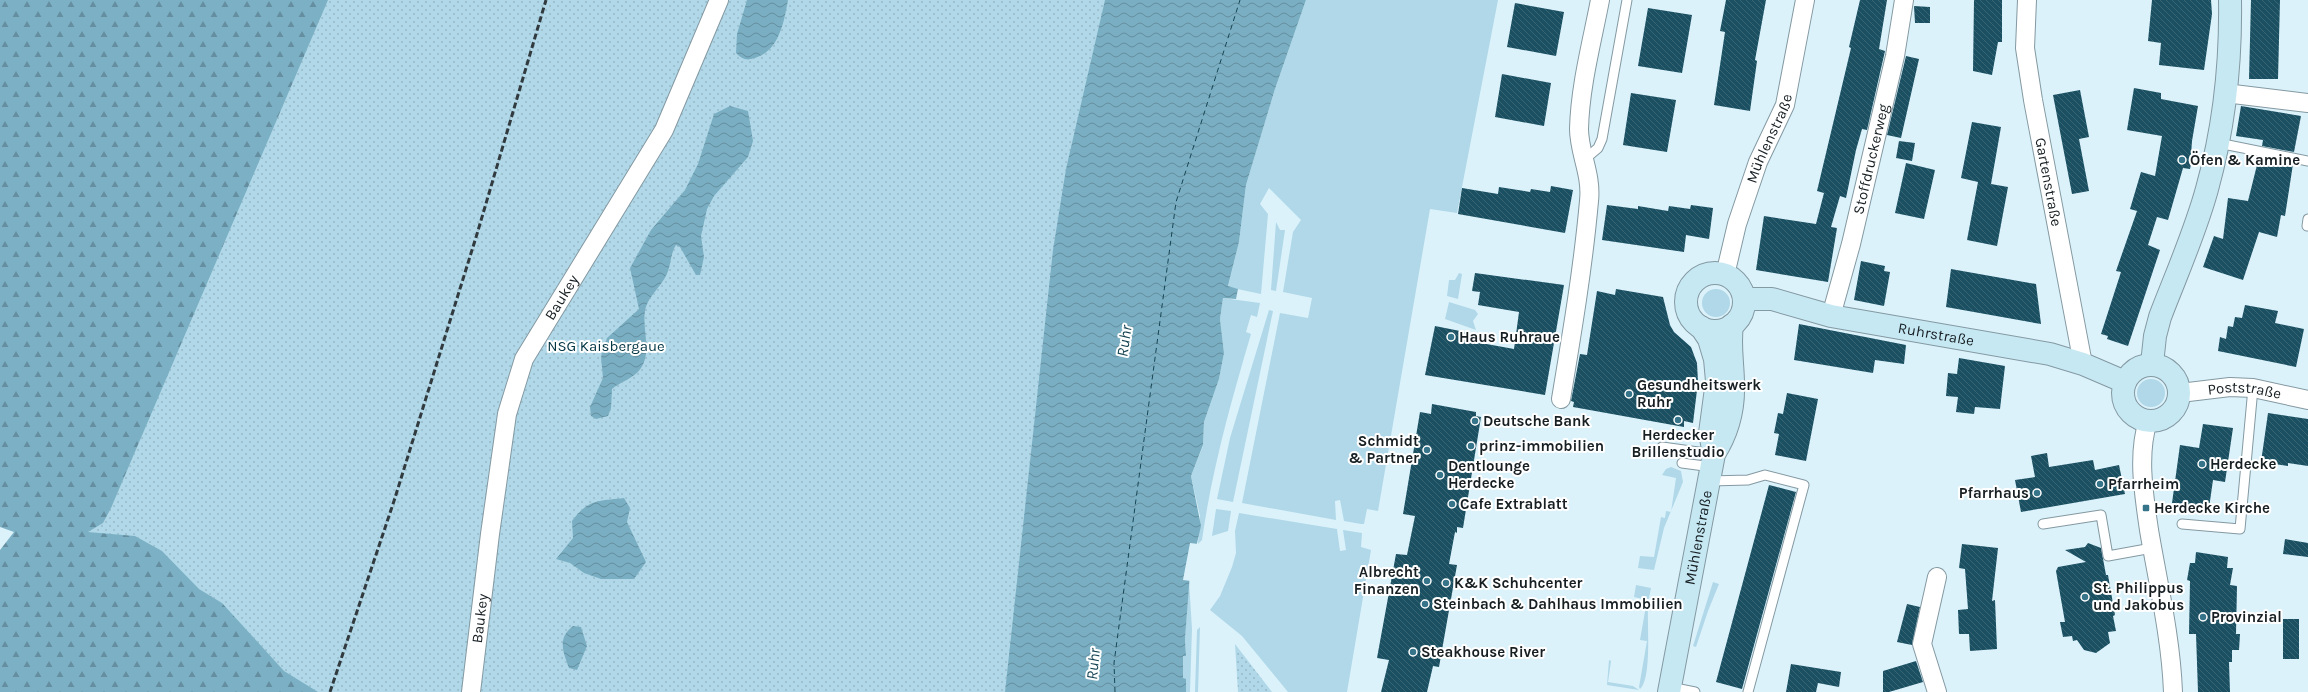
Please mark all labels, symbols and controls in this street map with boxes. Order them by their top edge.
street label: Mühlenstraße [1742,92,1796,186]
street label: Stoffdruckerweg [1849,101,1893,216]
street label: Gartenstraße [2031,136,2066,228]
place label: Öfen & Kamine [2190,150,2300,169]
marker: Öfen & Kamine [2177,155,2187,165]
street label: Baukey [541,272,582,323]
street label: Ruhrstraße [1897,319,1975,350]
water label: Ruhr [1112,323,1136,358]
place label: Haus Ruhraue [1459,328,1560,346]
marker: Haus Ruhraue [1446,332,1456,342]
park label: NSG Kaisbergaue [547,337,665,355]
place label: Gesundheitswerk Ruhr [1637,376,1761,411]
street label: Poststraße [2207,378,2283,403]
marker: Gesundheitswerk Ruhr [1624,389,1634,399]
place label: Deutsche Bank [1483,412,1590,430]
marker: Herdecker Brillenstudio [1673,415,1683,425]
marker: Deutsche Bank [1470,416,1480,426]
place label: Herdecker Brillenstudio [1632,426,1724,461]
place label: Schmidt & Partner [1348,432,1419,467]
place label: prinz-immobilien [1479,437,1604,455]
marker: prinz-immobilien [1466,441,1476,451]
marker: Schmidt & Partner [1422,445,1432,455]
place label: Herdecke [2210,455,2276,473]
place label: Dentlounge Herdecke [1448,457,1530,492]
marker: Herdecke [2197,459,2207,469]
marker: Dentlounge Herdecke [1435,470,1445,480]
place label: Pfarrheim [2108,475,2179,493]
marker: Pfarrheim [2095,479,2105,489]
place label: Pfarrhaus [1959,484,2029,502]
marker: Pfarrhaus [2032,488,2042,498]
street label: Mühlenstraße [1680,489,1716,587]
place label: Cafe Extrablatt [1460,495,1568,513]
marker: Cafe Extrablatt [1447,499,1457,509]
place label: Herdecke Kirche [2154,499,2270,517]
marker: Herdecke Kirche [2141,503,2151,513]
place label: Albrecht Finanzen [1354,563,1419,598]
place label: K&K Schuhcenter [1454,574,1583,592]
marker: Albrecht Finanzen [1422,576,1432,586]
marker: K&K Schuhcenter [1441,578,1451,588]
place label: St. Philippus und Jakobus [2093,579,2184,614]
marker: St. Philippus und Jakobus [2080,592,2090,602]
street label: Baukey [468,593,492,644]
place label: Steinbach & Dahlhaus Immobilien [1433,595,1683,613]
marker: Steinbach & Dahlhaus Immobilien [1420,599,1430,609]
place label: Provinzial [2211,608,2282,626]
marker: Provinzial [2198,612,2208,622]
place label: Steakhouse River [1421,643,1545,661]
water label: Ruhr [1082,647,1104,681]
marker: Steakhouse River [1408,647,1418,657]

